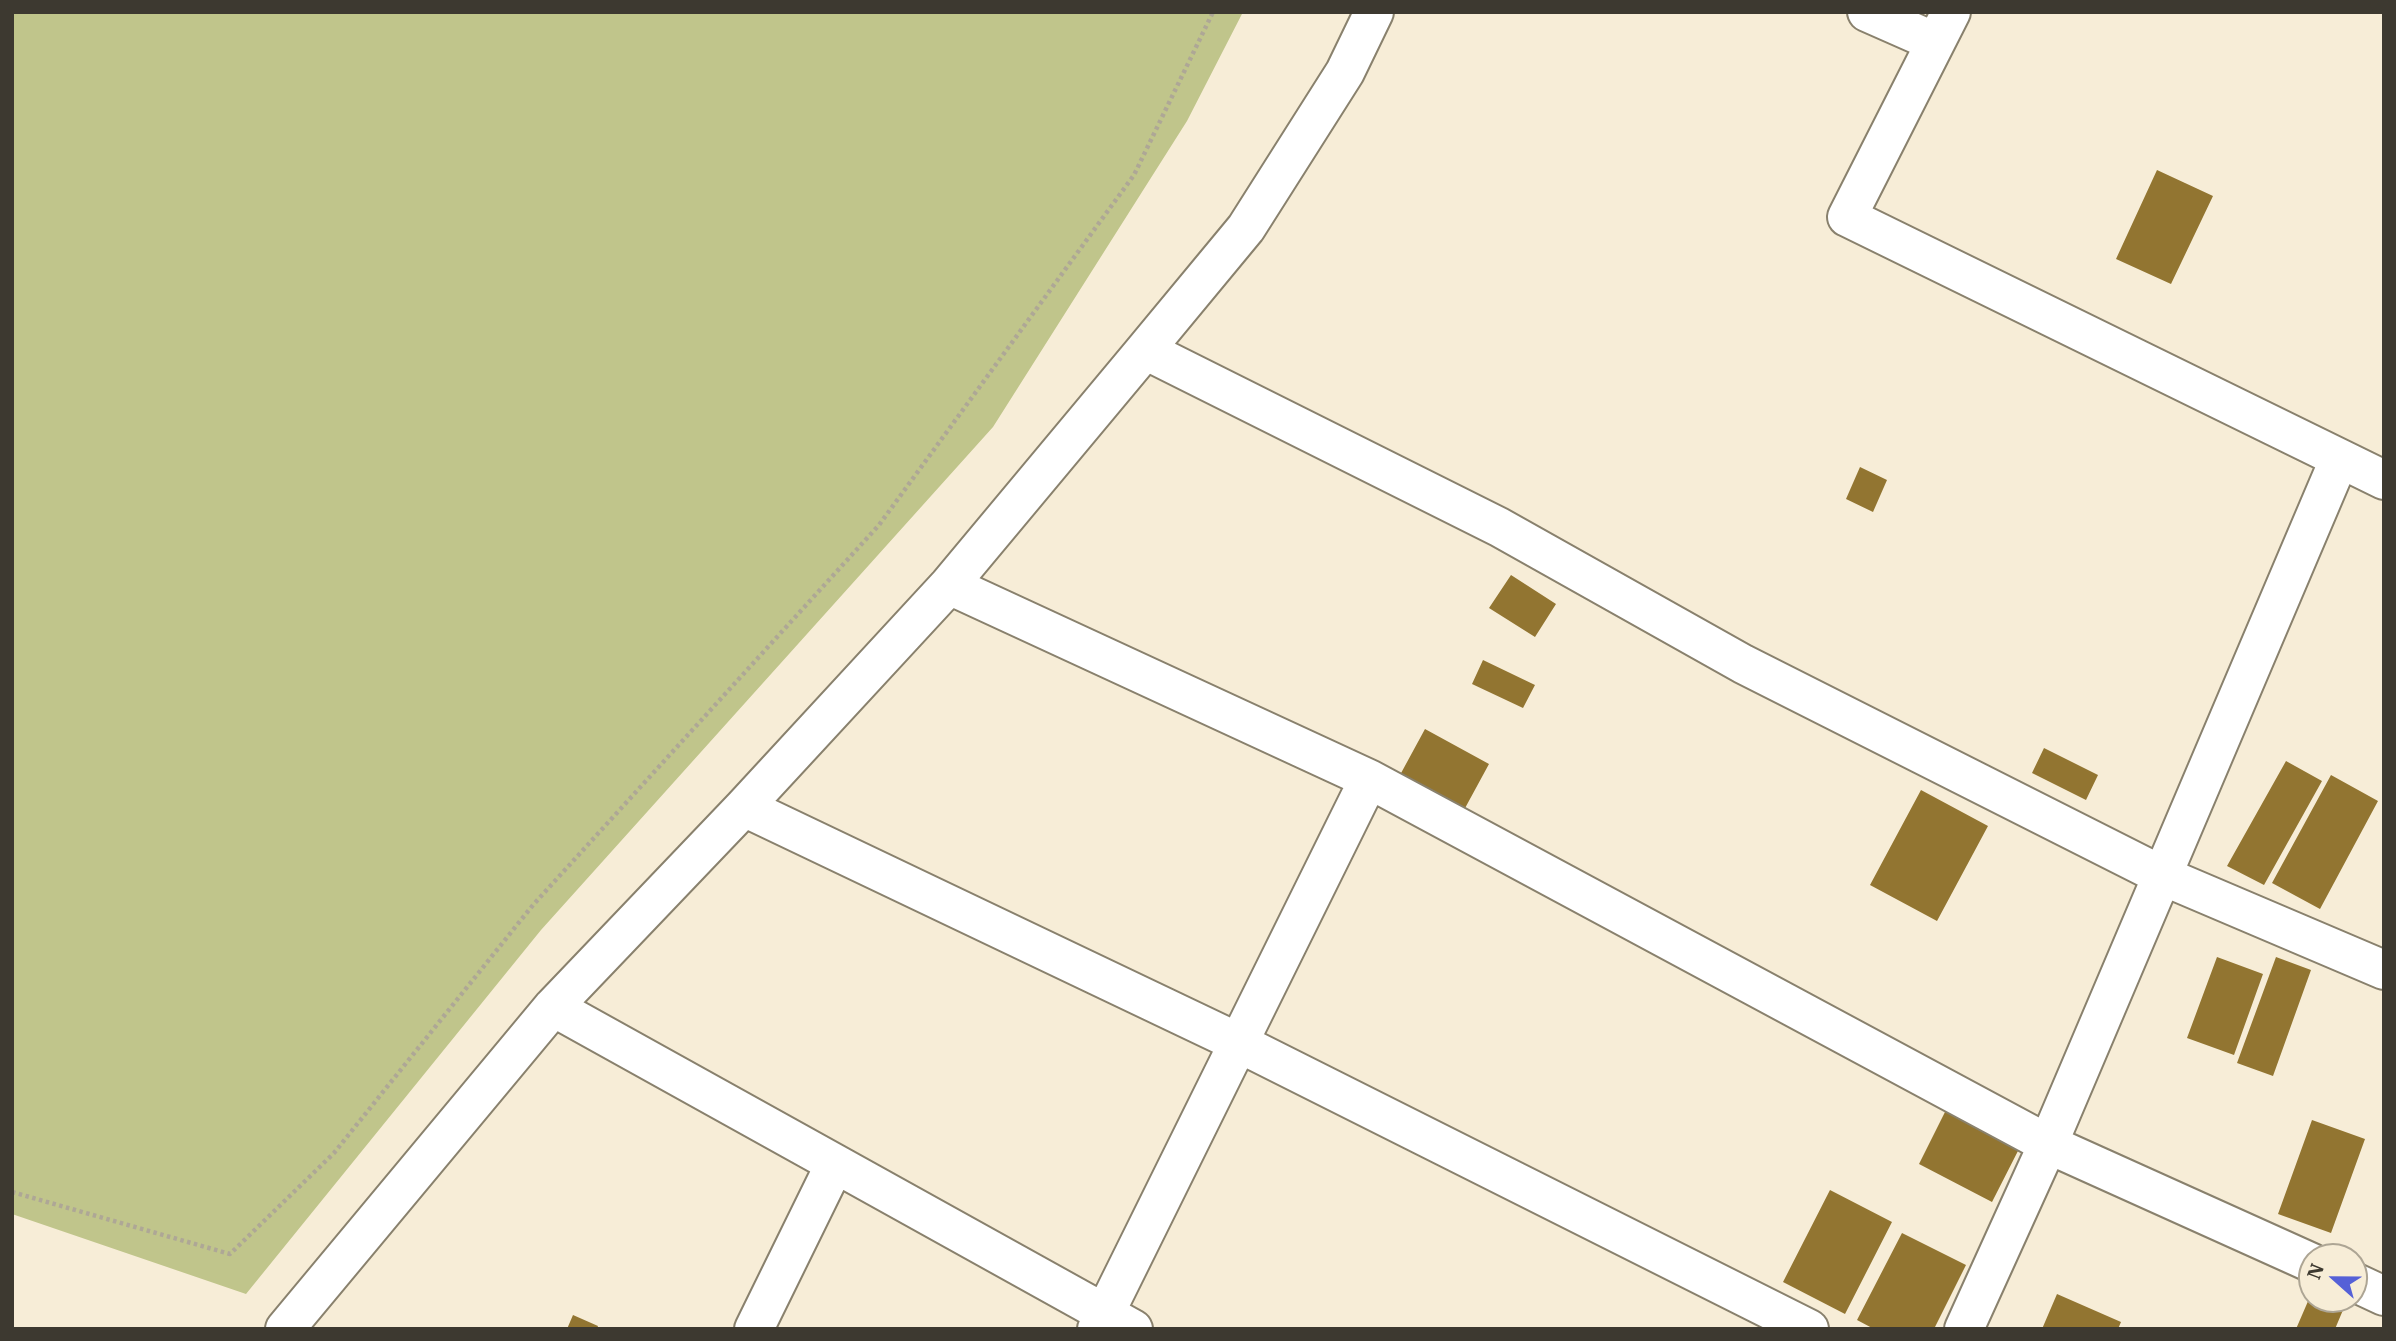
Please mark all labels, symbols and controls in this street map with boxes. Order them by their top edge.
north arrow [2298,1243,2368,1313]
text: N [2301,1260,2329,1283]

